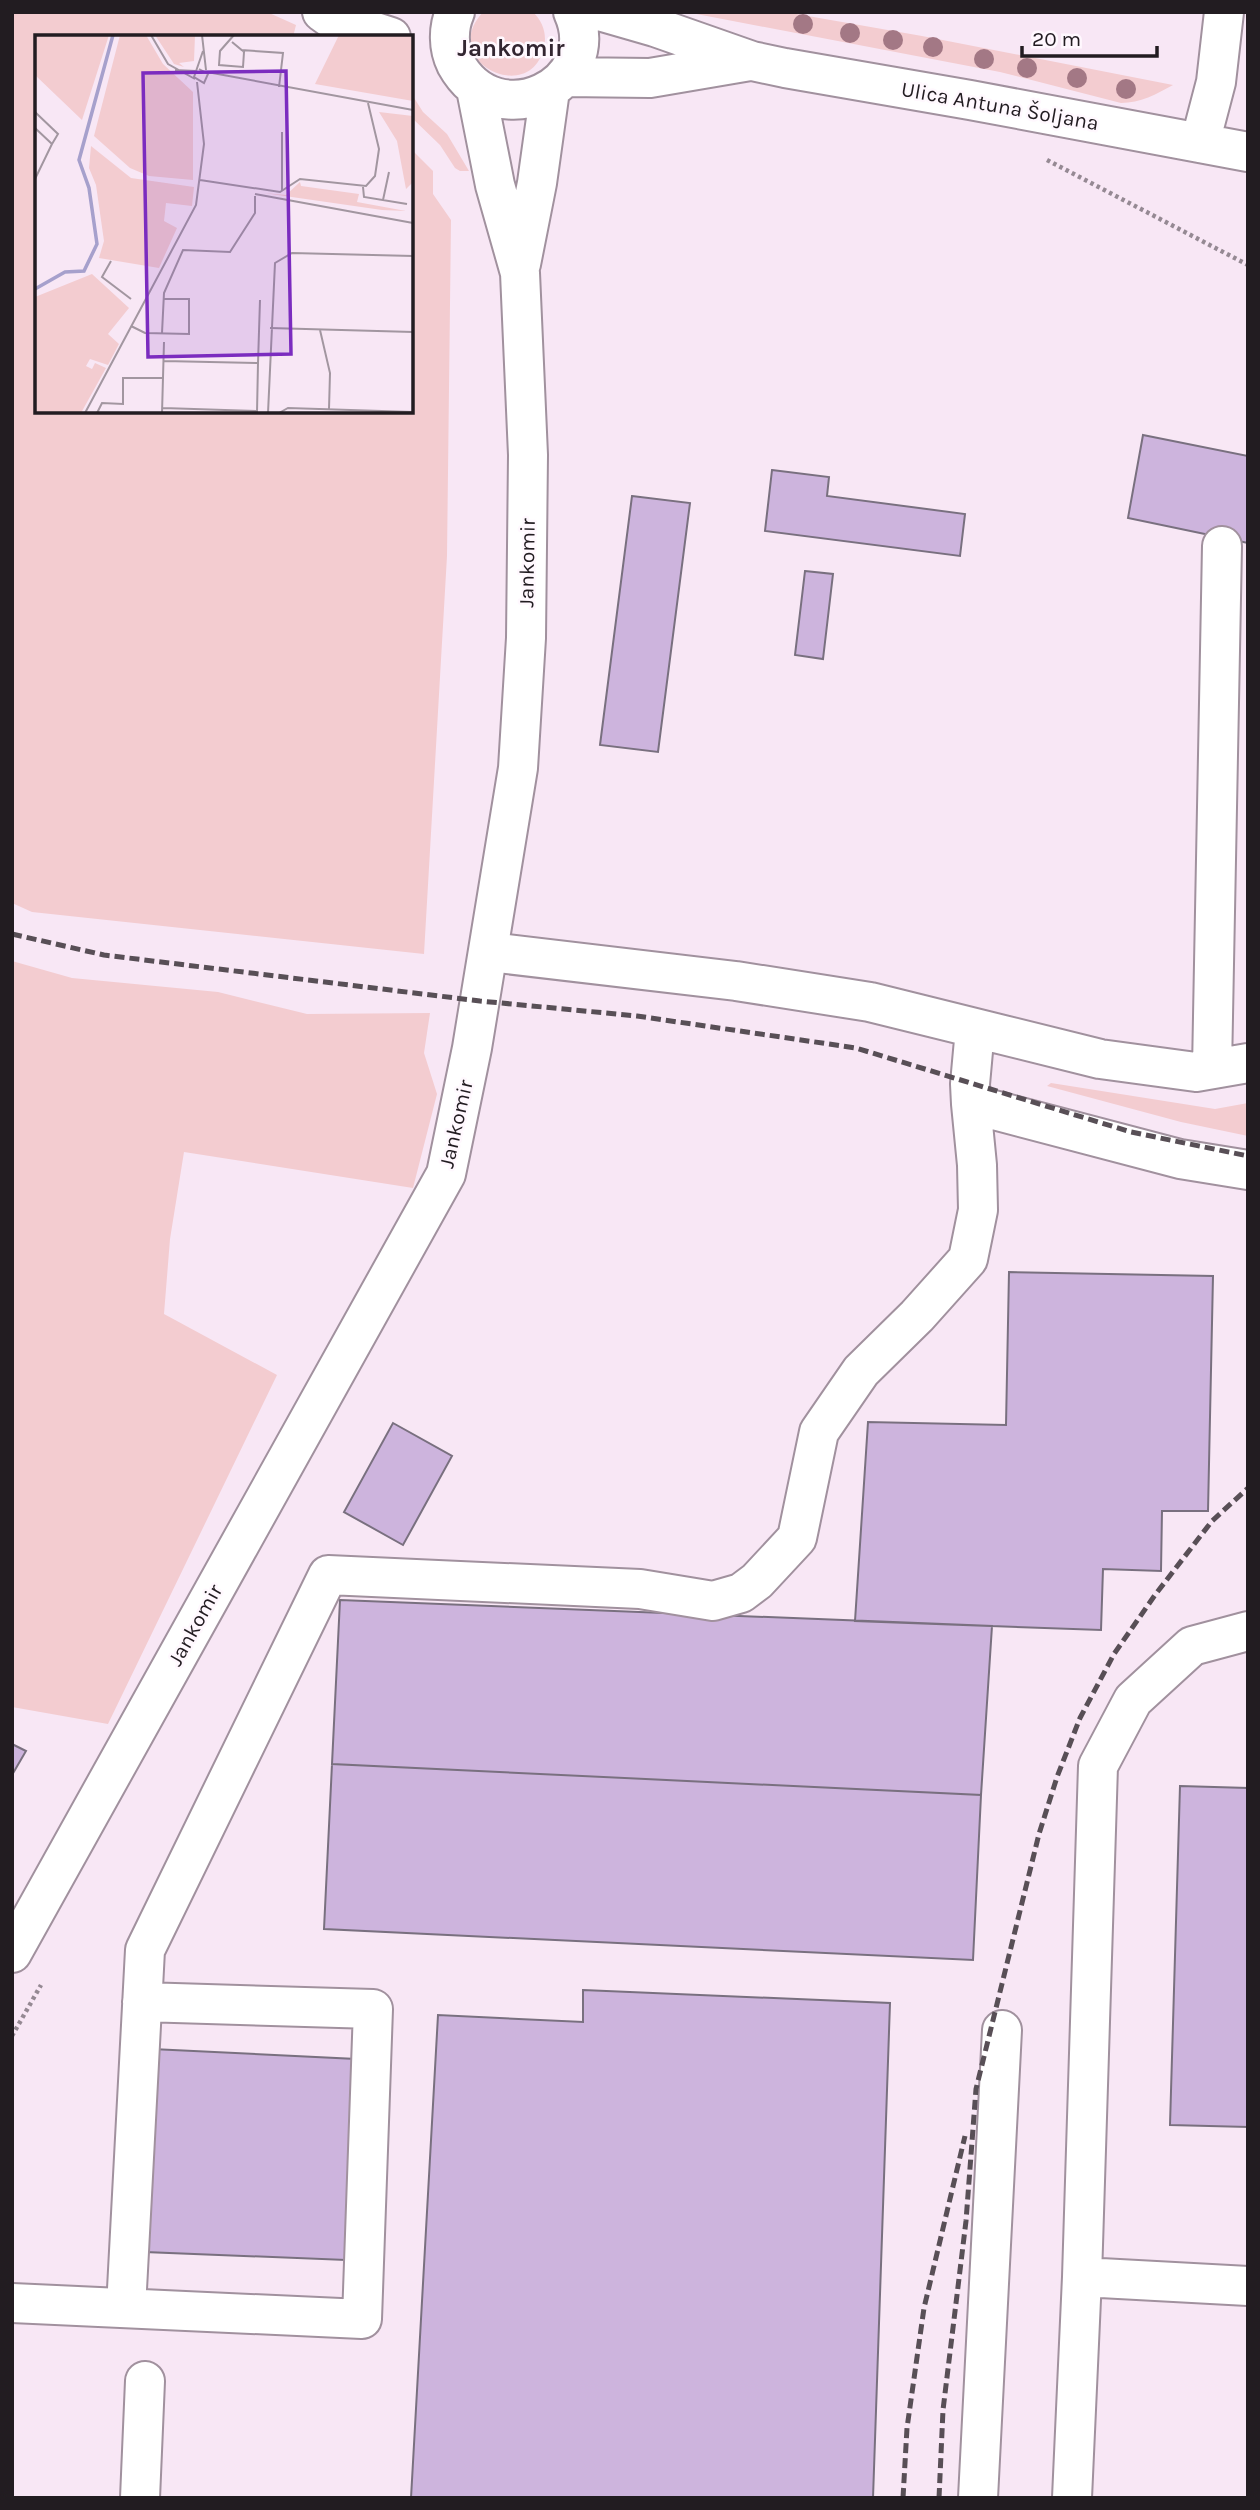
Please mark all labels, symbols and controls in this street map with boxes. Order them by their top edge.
scale bar [1022,14,1157,58]
text: 20 m [1032,27,1081,51]
district label: Jankomir [457,34,565,62]
inset map [35,35,413,413]
street label: Ulica Antuna Šoljana [899,77,1101,135]
street label: Jankomir [514,518,540,608]
street label: Jankomir [434,1077,478,1170]
street label: Jankomir [163,1580,227,1670]

